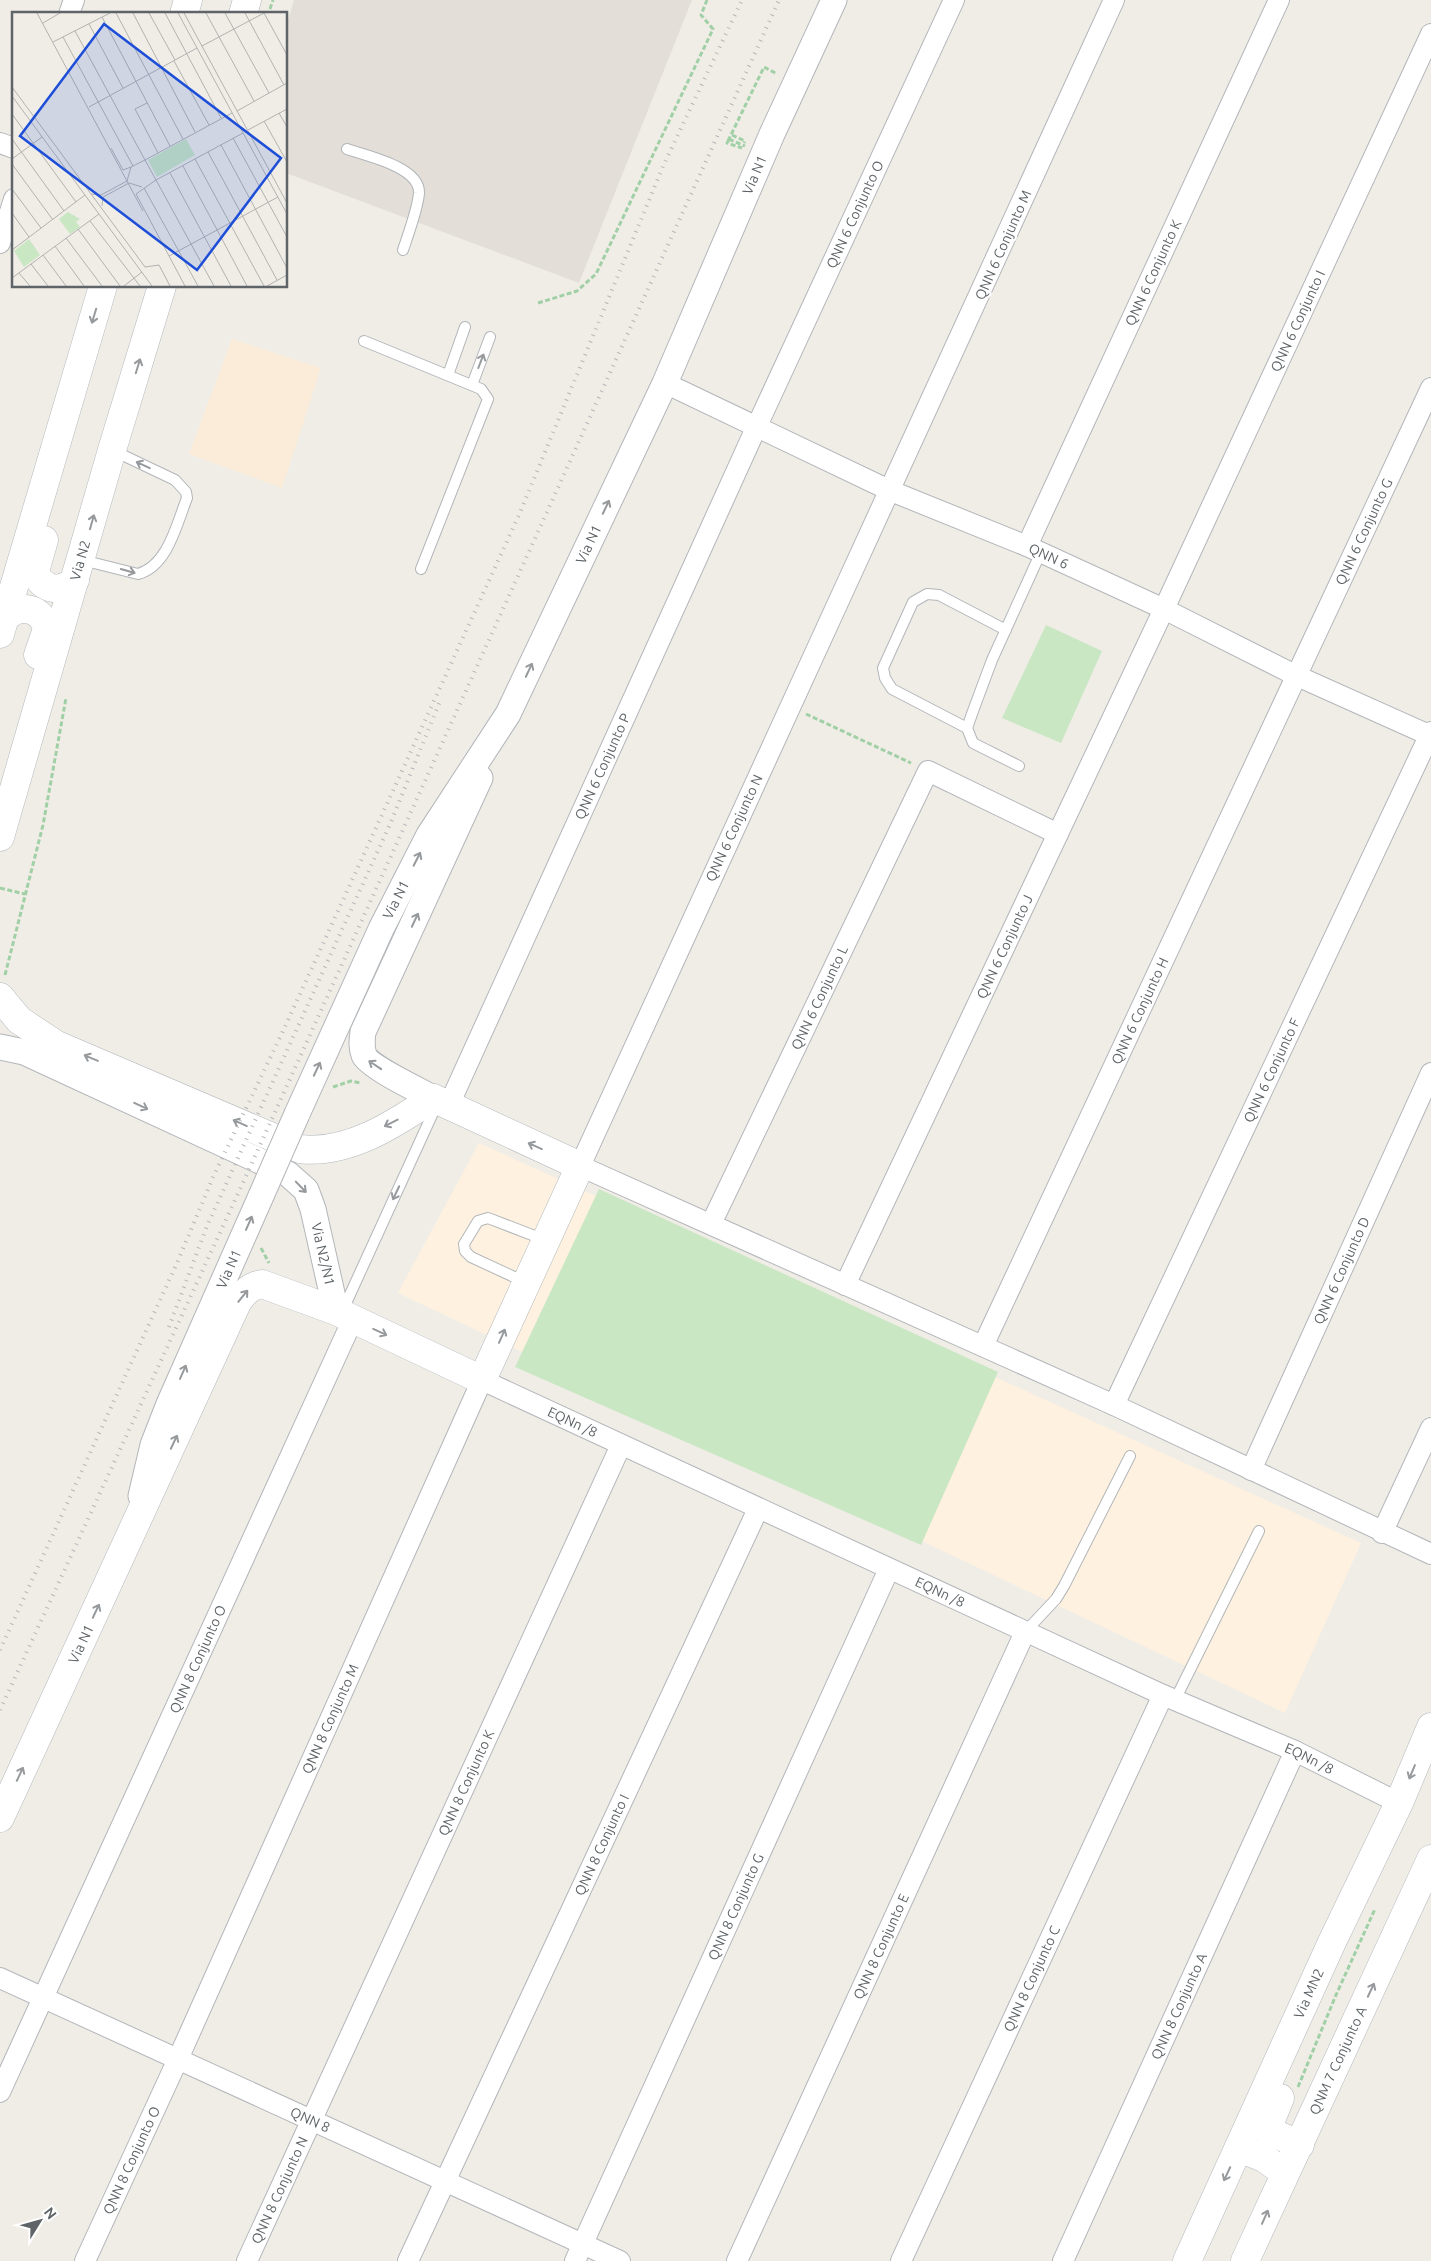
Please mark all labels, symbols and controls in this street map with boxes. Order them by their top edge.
inset map [12,12,288,288]
street label: Via N1 [739,153,770,197]
street label: QNN 6 Conjunto O [823,158,887,271]
street label: QNN 6 Conjunto M [972,188,1034,302]
street label: QNN 6 Conjunto K [1122,217,1185,328]
street label: QNN 6 Conjunto I [1267,268,1328,374]
one-way arrow [88,308,98,324]
one-way arrow [477,354,486,369]
one-way arrow [133,358,143,374]
one-way arrow [136,460,151,470]
street label: QNN 6 Conjunto G [1332,476,1396,587]
one-way arrow [602,500,612,515]
one-way arrow [87,514,97,530]
street label: Via N1 [572,522,605,566]
street label: Via N2 [67,538,93,582]
street label: QNN 6 [1026,540,1071,572]
one-way arrow [120,567,136,577]
one-way arrow [524,662,534,677]
street label: QNN 6 Conjunto P [572,711,633,822]
street label: QNN 6 Conjunto N [702,772,766,884]
one-way arrow [412,852,422,867]
street label: Via N1 [379,878,412,922]
street label: QNN 6 Conjunto J [973,892,1036,1001]
one-way arrow [411,913,420,928]
street label: QNN 6 Conjunto L [788,943,851,1052]
street label: QNN 6 Conjunto H [1108,955,1172,1067]
street label: QNN 6 Conjunto F [1240,1015,1303,1125]
one-way arrow [84,1053,99,1063]
one-way arrow [369,1060,383,1070]
one-way arrow [313,1062,322,1077]
one-way arrow [133,1102,148,1111]
one-way arrow [233,1117,248,1127]
one-way arrow [384,1119,399,1129]
one-way arrow [528,1140,543,1150]
one-way arrow [295,1181,307,1193]
one-way arrow [391,1185,400,1200]
street label: QNN 6 Conjunto D [1310,1214,1373,1327]
one-way arrow [244,1216,254,1231]
street label: Via N2/N1 [308,1221,338,1287]
street label: Via N1 [213,1247,244,1291]
one-way arrow [237,1289,248,1302]
one-way arrow [372,1328,387,1337]
one-way arrow [498,1329,508,1344]
one-way arrow [178,1365,188,1380]
street label: EQNn /8 [545,1404,600,1440]
one-way arrow [169,1435,179,1450]
street label: EQNn /8 [913,1574,967,1610]
street label: QNN 8 Conjunto O [166,1602,229,1716]
one-way arrow [92,1604,101,1619]
street label: Via N1 [65,1622,97,1666]
street label: QNN 8 Conjunto M [299,1662,362,1776]
street label: QNN 8 Conjunto K [435,1727,498,1838]
street label: EQNn /8 [1282,1740,1337,1777]
one-way arrow [1406,1764,1416,1779]
one-way arrow [16,1767,26,1782]
street label: QNN 8 Conjunto I [571,1792,632,1898]
street label: QNN 8 Conjunto G [705,1851,767,1963]
street label: QNN 8 Conjunto E [850,1891,912,2002]
street label: QNN 8 Conjunto C [1000,1923,1063,2034]
street label: QNN 8 Conjunto A [1148,1950,1210,2062]
street label: Via MN2 [1290,1966,1327,2021]
one-way arrow [1367,1983,1376,1998]
street label: QNM 7 Conjunto A [1306,2004,1370,2117]
street label: QNN 8 Conjunto O [100,2103,163,2217]
street label: QNN 8 [288,2104,333,2136]
street label: QNN 8 Conjunto N [248,2134,311,2246]
one-way arrow [1222,2166,1232,2181]
north arrow [15,2196,65,2246]
text: N [41,2204,60,2222]
one-way arrow [1261,2209,1271,2224]

